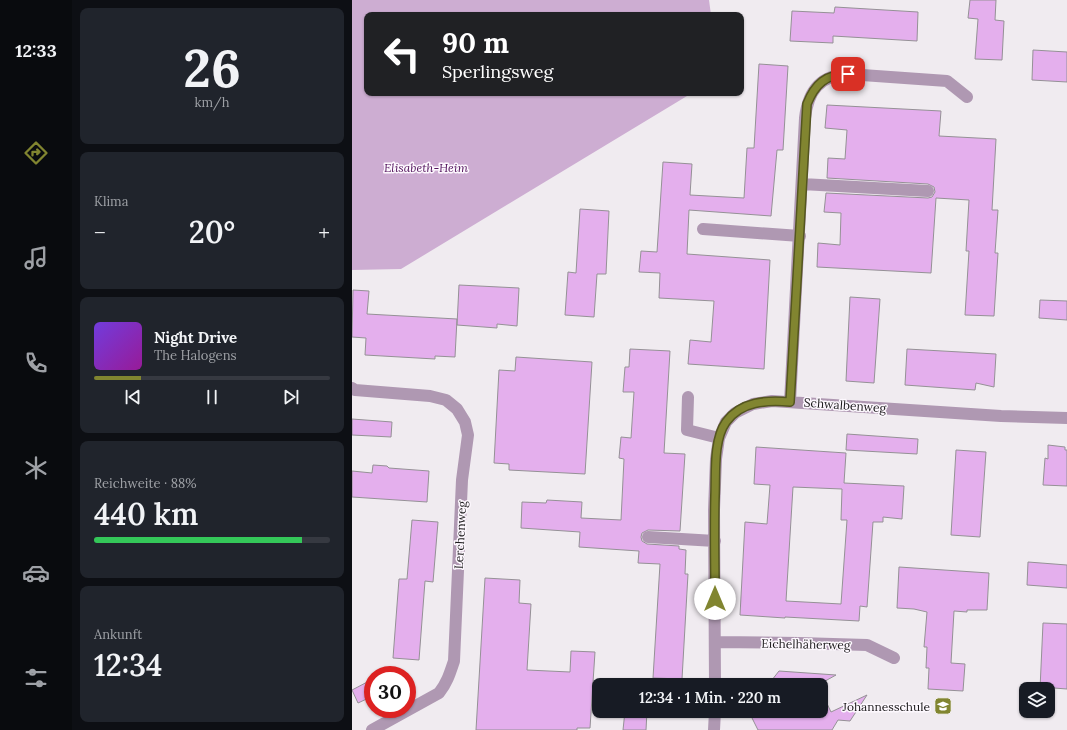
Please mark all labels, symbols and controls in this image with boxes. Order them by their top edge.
text: 90 m [442,25,509,61]
icon: left [376,28,428,80]
text: 26 [183,35,241,101]
text: 12:33 [15,39,57,62]
pin [831,57,865,91]
text: Sperlingsweg [442,60,553,83]
icon: arrive [837,63,859,85]
text: km/h [194,94,230,111]
icon: directions [22,139,50,167]
park label: Elisabeth-Heim [384,160,469,175]
text: Klima [94,193,128,210]
text: 20° [189,213,235,251]
text: − [94,218,106,246]
text: + [318,218,330,246]
icon: music [22,244,50,272]
text: Night Drive [154,328,237,347]
text: The Halogens [154,347,237,364]
icon: phone [22,349,50,377]
icon: previous [122,386,144,408]
icon: pause [201,386,223,408]
icon: next [280,386,302,408]
street label: Schwalbenweg [803,395,887,415]
icon: climate [22,454,50,482]
text: Reichweite · 88% [94,475,197,492]
text: 440 km [94,495,198,533]
street label: Lerchenweg [451,500,469,570]
icon: car [22,559,50,587]
position arrow [694,578,736,620]
text: Ankunft [94,626,142,643]
street label: Eichelhäherweg [761,636,851,652]
text: 12:34 [94,646,162,684]
icon: filters [22,664,50,692]
speed limit sign: 30 [364,666,416,718]
map controls [1019,682,1055,718]
button: layers [1019,682,1055,718]
text: 12:34 · 1 Min. · 220 m [639,688,781,707]
school or university icon: Johannesschule [933,696,953,716]
place label: Johannesschule [841,699,930,714]

